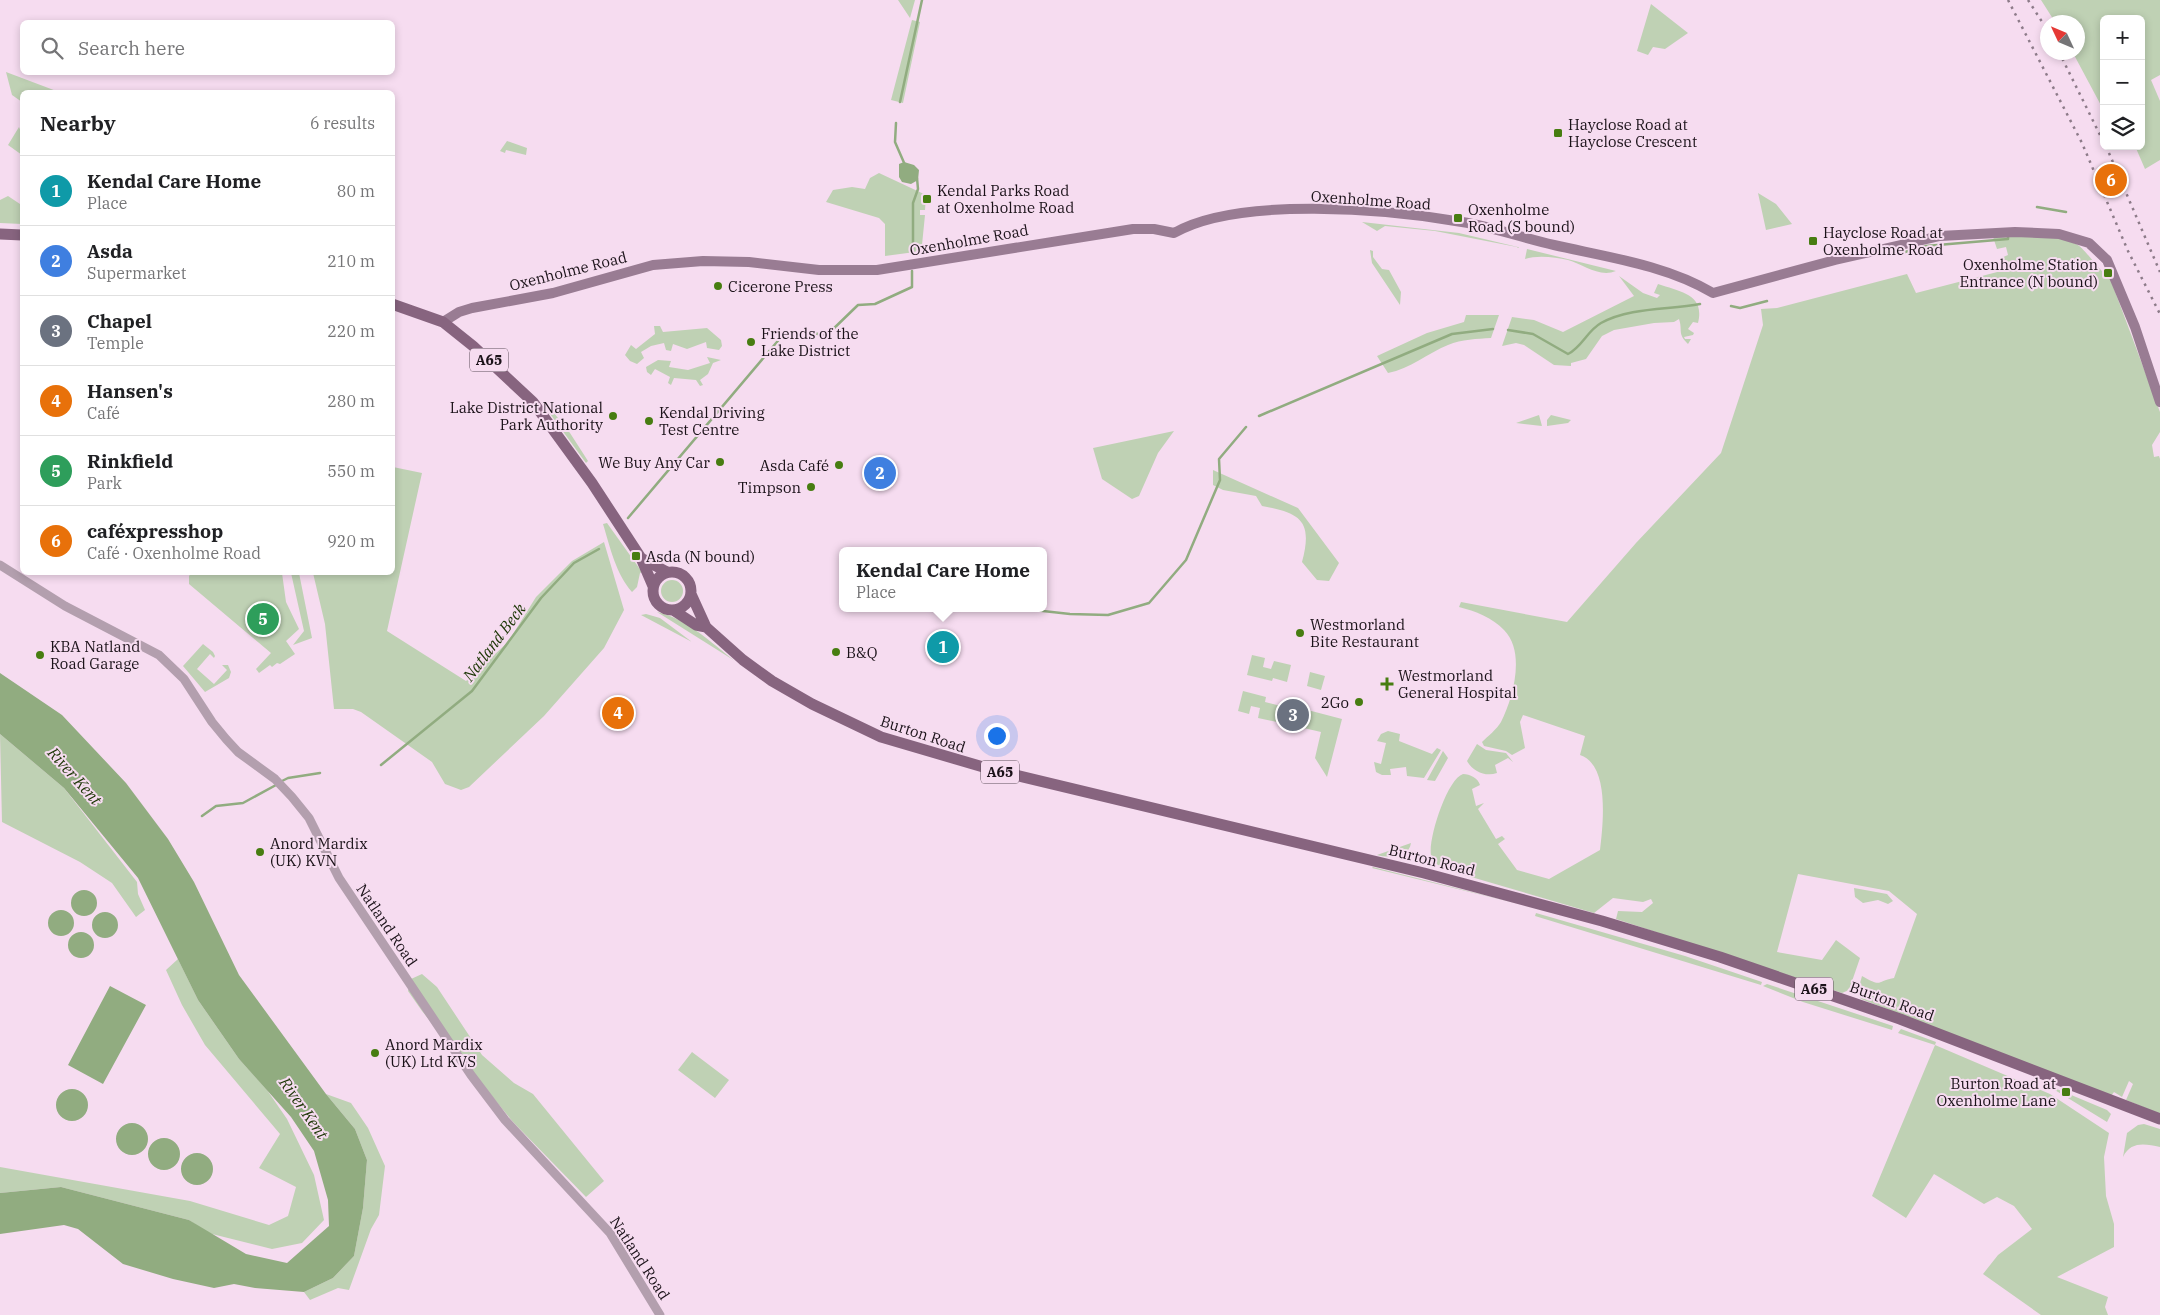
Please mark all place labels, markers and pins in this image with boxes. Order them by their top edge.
place label: Hayclose Road at Hayclose Crescent [1568,115,1697,151]
marker: Hayclose Road at Hayclose Crescent [1552,127,1564,139]
pin: 6 [2095,161,2127,199]
place label: Kendal Parks Road at Oxenholme Road [937,181,1074,217]
marker: Kendal Parks Road at Oxenholme Road [921,193,933,205]
place label: Oxenholme Road (S bound) [1468,200,1575,236]
marker: Oxenholme Road (S bound) [1452,212,1464,224]
place label: Hayclose Road at Oxenholme Road [1823,223,1943,259]
marker: Hayclose Road at Oxenholme Road [1807,235,1819,247]
place label: Oxenholme Station Entrance (N bound) [1959,255,2098,291]
marker: Oxenholme Station Entrance (N bound) [2102,267,2114,279]
place label: Cicerone Press [728,277,833,296]
marker: Cicerone Press [712,280,724,292]
place label: Friends of the Lake District [761,324,859,360]
marker: Friends of the Lake District [745,336,757,348]
place label: Lake District National Park Authority [450,398,603,434]
place label: Kendal Driving Test Centre [659,403,765,439]
marker: Lake District National Park Authority [607,410,619,422]
marker: Kendal Driving Test Centre [643,415,655,427]
place label: We Buy Any Car [598,453,710,472]
pin: 2 [864,454,896,492]
marker: We Buy Any Car [714,456,726,468]
place label: Asda Café [760,456,829,475]
marker: Asda Café [833,459,845,471]
place label: Timpson [738,478,801,497]
marker: Timpson [805,481,817,493]
place label: Asda (N bound) [646,547,755,566]
marker: Asda (N bound) [630,550,642,562]
pin: 5 [247,600,279,638]
place label: Westmorland Bite Restaurant [1310,615,1419,651]
marker: Westmorland Bite Restaurant [1294,627,1306,639]
pin: 1 [927,628,959,666]
place label: KBA Natland Road Garage [50,637,140,673]
place label: B&Q [846,643,878,662]
marker: B&Q [830,646,842,658]
marker: KBA Natland Road Garage [34,649,46,661]
place label: Westmorland General Hospital [1398,666,1517,702]
marker: Westmorland General Hospital [1380,677,1394,691]
place label: 2Go [1321,693,1349,712]
pin: 4 [602,694,634,732]
pin: 3 [1277,696,1309,734]
marker: 2Go [1353,696,1365,708]
place label: Anord Mardix (UK) KVN [270,834,368,870]
marker: Anord Mardix (UK) KVN [254,846,266,858]
place label: Anord Mardix (UK) Ltd KVS [385,1035,483,1071]
marker: Anord Mardix (UK) Ltd KVS [369,1047,381,1059]
place label: Burton Road at Oxenholme Lane [1937,1074,2056,1110]
marker: Burton Road at Oxenholme Lane [2060,1086,2072,1098]

